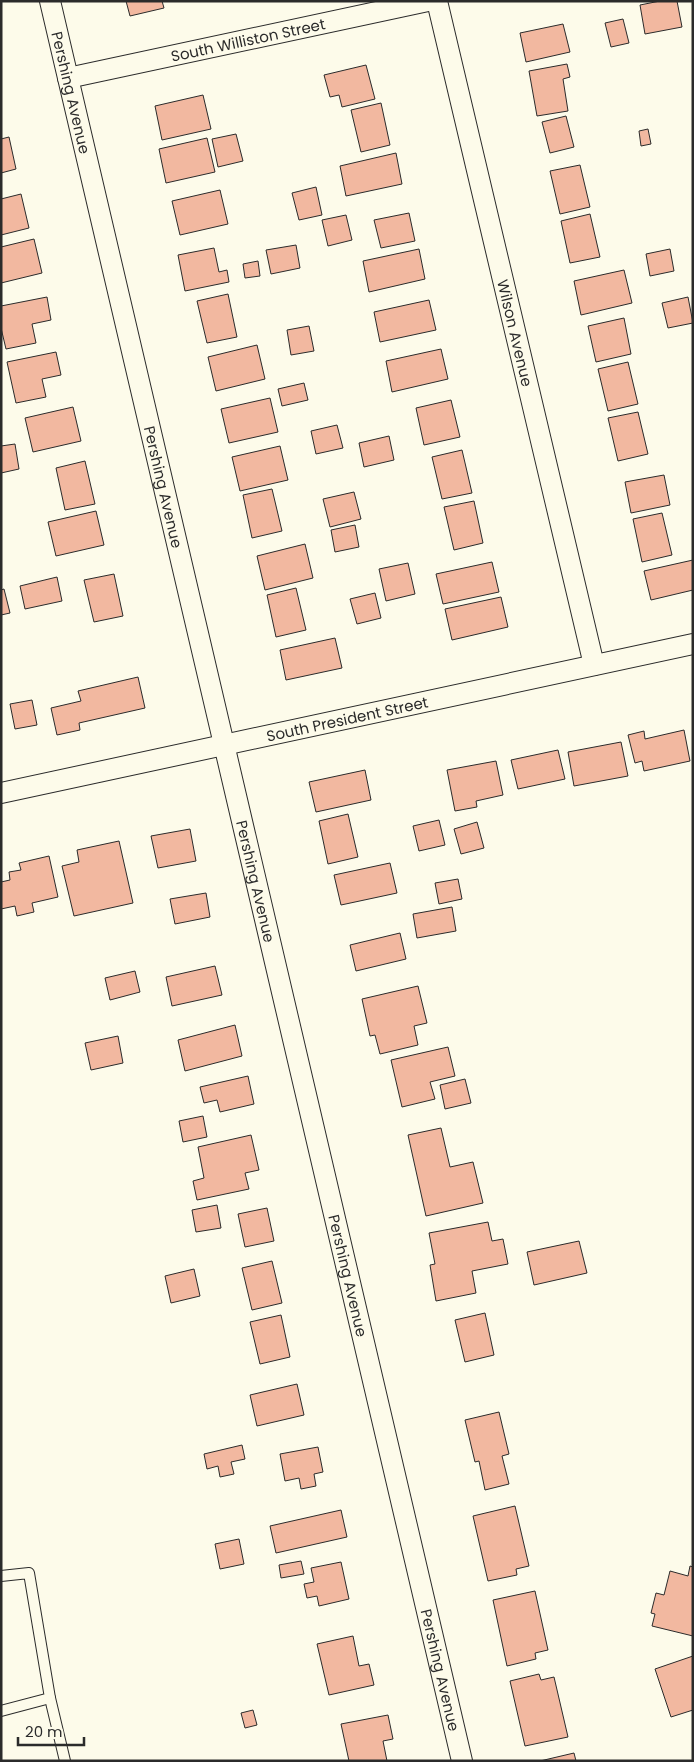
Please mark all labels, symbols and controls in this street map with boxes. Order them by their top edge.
street label: South Williston Street [169,13,327,66]
street label: Pershing Avenue [47,29,96,156]
street label: Wilson Avenue [493,277,538,389]
street label: Pershing Avenue [139,424,188,550]
street label: South President Street [264,691,430,746]
street label: Pershing Avenue [232,818,281,944]
street label: Pershing Avenue [324,1212,373,1339]
street label: Pershing Avenue [416,1607,465,1733]
scale bar [18,1714,84,1746]
text: 20 m [25,1721,63,1742]

